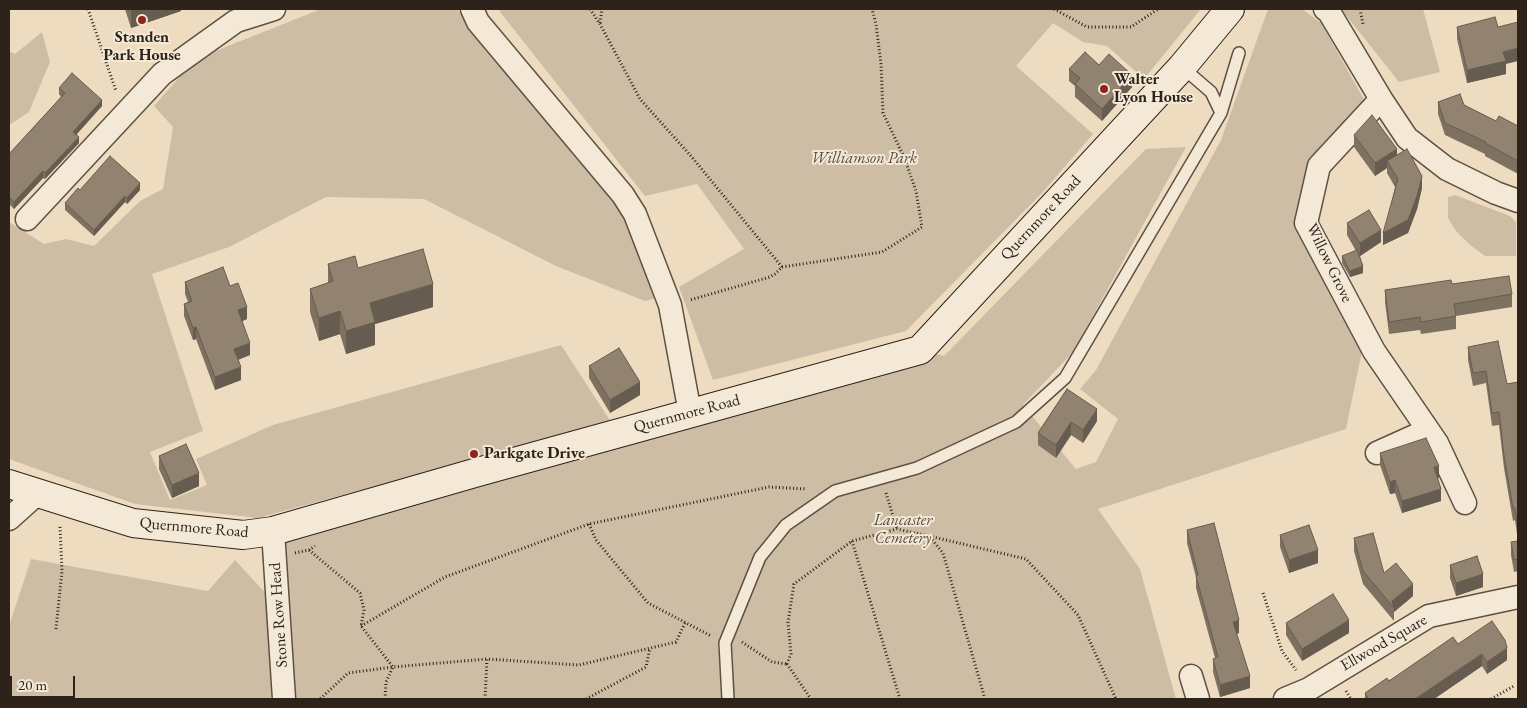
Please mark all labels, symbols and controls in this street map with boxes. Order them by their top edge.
marker: Standen Park House [136,14,148,26]
place label: Standen Park House [103,28,181,66]
place label: Walter Lyon House [1114,70,1193,108]
marker: Walter Lyon House [1098,83,1110,95]
park label: Williamson Park [811,149,917,169]
street label: Quernmore Road [997,171,1085,265]
street label: Willow Grove [1302,220,1356,306]
street label: Quernmore Road [632,391,742,437]
place label: Parkgate Drive [484,444,585,464]
marker: Parkgate Drive [468,448,480,460]
park label: Lancaster Cemetery [874,511,932,549]
street label: Quernmore Road [139,514,249,542]
street label: Stone Row Head [266,562,292,668]
street label: Ellwood Square [1337,611,1431,675]
scale bar [12,666,78,698]
text: 20 m [18,675,47,694]

